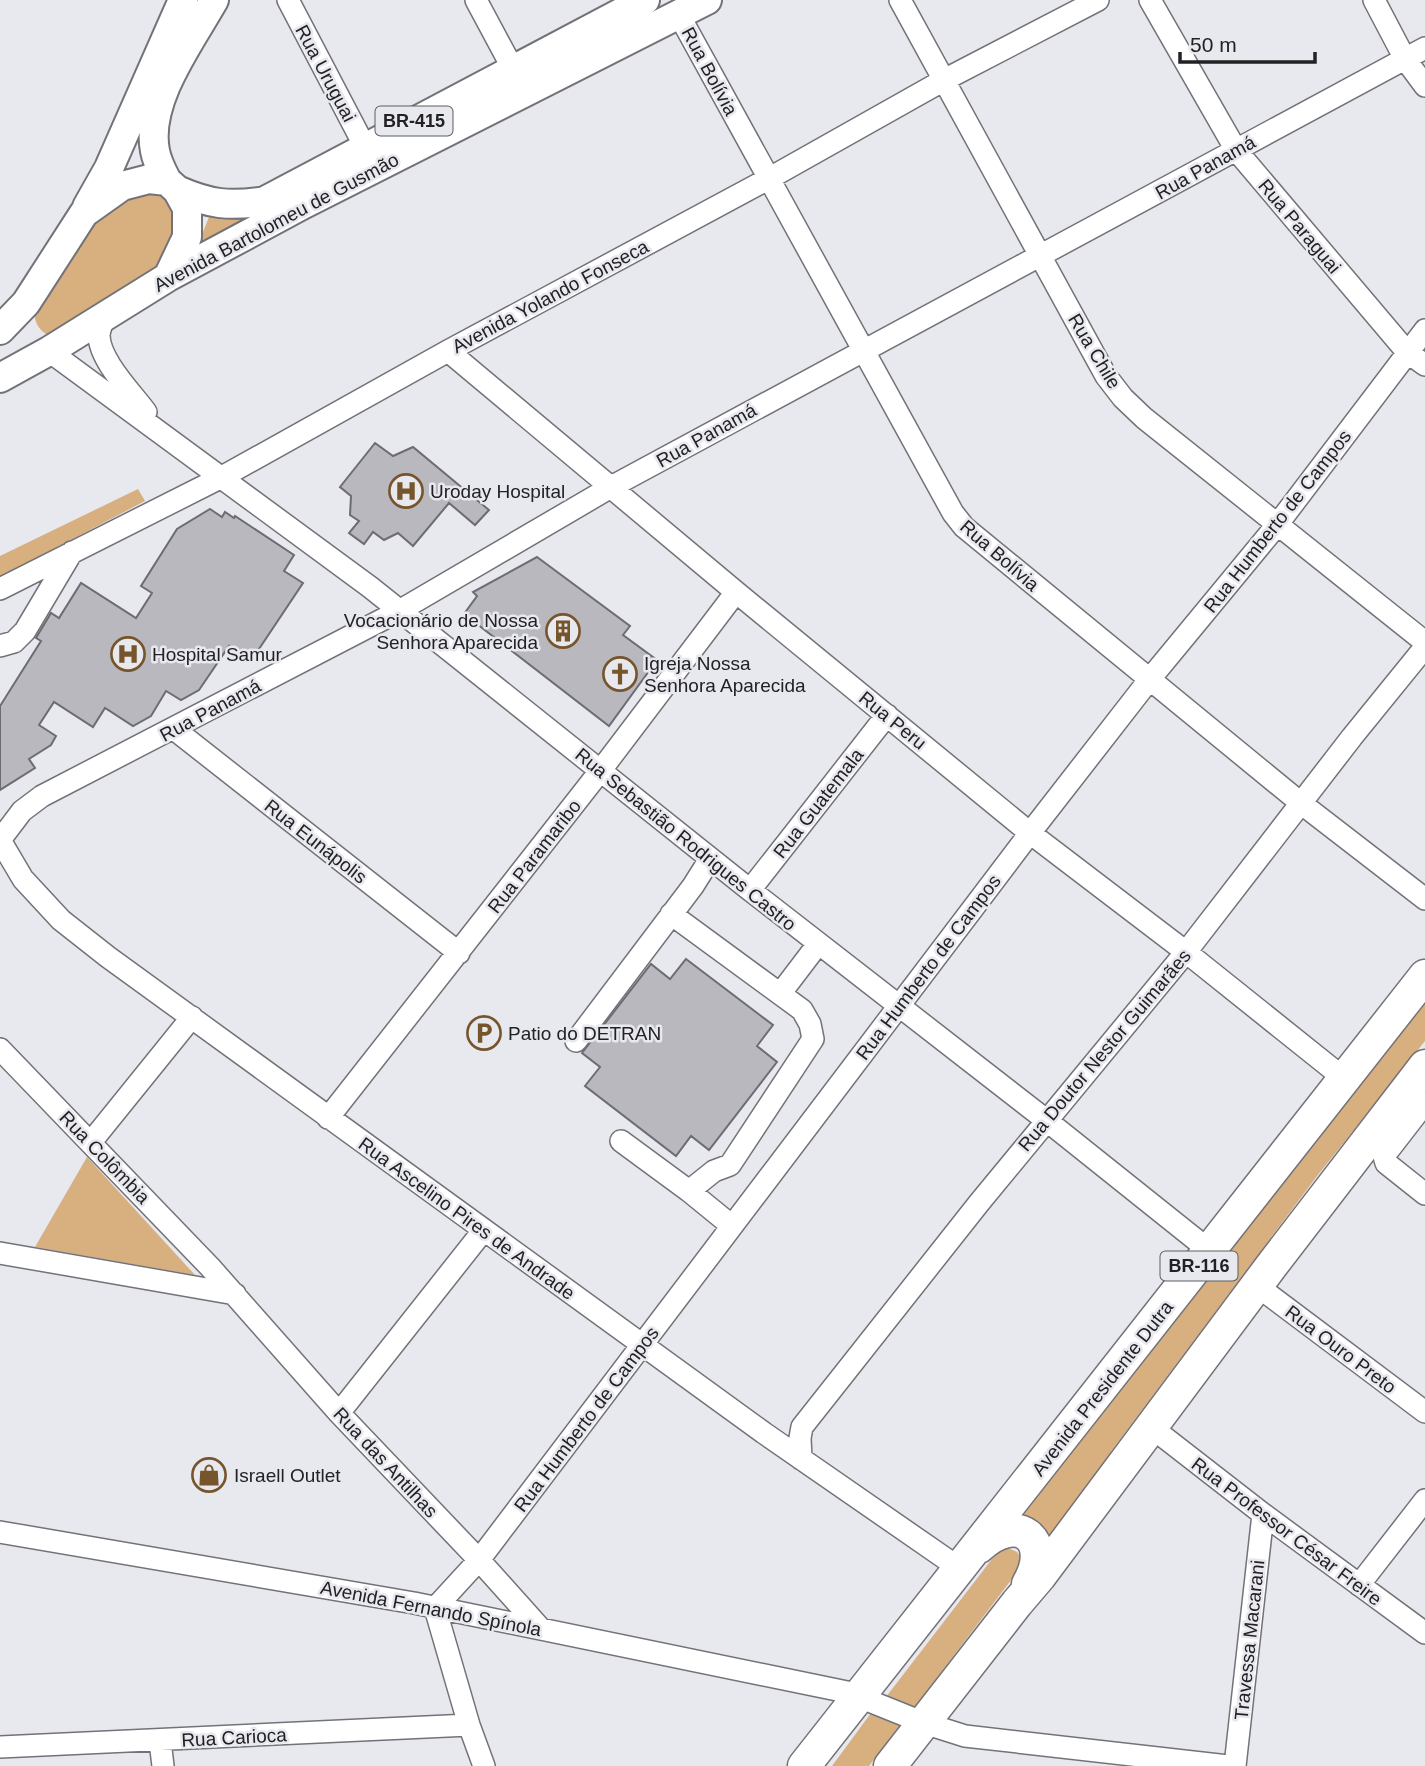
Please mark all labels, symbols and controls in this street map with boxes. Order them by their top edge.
street label: Rua Uruguai [291,21,360,125]
scale bar [1180,21,1315,65]
street label: Rua Bolívia [677,23,742,119]
text: 50 m [1190,33,1237,56]
road number: BR-415 [376,106,452,136]
street label: Rua Panamá [1152,131,1259,204]
street label: Avenida Bartolomeu de Gusmão [150,149,402,296]
street label: Rua Paraguai [1254,175,1345,278]
street label: Avenida Yolando Fonseca [448,235,652,357]
street label: Rua Chile [1064,310,1125,392]
street label: Rua Panamá [653,399,760,472]
street label: Rua Humberto de Campos [1200,426,1355,617]
hospital icon: Uroday Hospital [387,472,425,510]
place label: Uroday Hospital [430,481,565,502]
street label: Rua Bolívia [956,516,1044,595]
place label: Vocacionário de Nossa Senhora Aparecida [344,610,538,653]
building icon: Vocacionário de Nossa Senhora Aparecida [544,612,582,650]
hospital icon: Hospital Samur [109,635,147,673]
place label: Hospital Samur [152,644,283,665]
place label: Igreja Nossa Senhora Aparecida [644,653,806,696]
church icon: Igreja Nossa Senhora Aparecida [601,655,639,693]
street label: Rua Panamá [156,675,265,746]
street label: Rua Peru [855,687,930,754]
street label: Rua Sebastião Rodrigues Castro [571,744,800,935]
street label: Rua Guatemala [769,744,868,862]
street label: Rua Eunápolis [261,795,371,888]
street label: Rua Paramaribo [484,795,585,917]
street label: Rua Humberto de Campos [852,871,1005,1064]
street label: Rua Doutor Nestor Guimarães [1014,945,1195,1155]
parking icon: Patio do DETRAN [465,1014,503,1052]
place label: Patio do DETRAN [508,1023,661,1044]
street label: Rua Colômbia [55,1107,154,1208]
street label: Rua Ascelino Pires de Andrade [355,1133,579,1304]
road number: BR-116 [1160,1252,1238,1280]
street label: Avenida Presidente Dutra [1028,1296,1177,1480]
street label: Rua Ouro Preto [1281,1301,1400,1398]
street label: Rua Humberto de Campos [510,1323,663,1516]
street label: Rua das Antilhas [329,1403,442,1522]
street label: Rua Professor César Freire [1188,1453,1386,1610]
shop icon: Israell Outlet [190,1456,228,1494]
place label: Israell Outlet [234,1465,341,1486]
street label: Travessa Macarani [1231,1559,1268,1721]
street label: Avenida Fernando Spínola [319,1577,544,1640]
street label: Rua Carioca [181,1724,288,1751]

